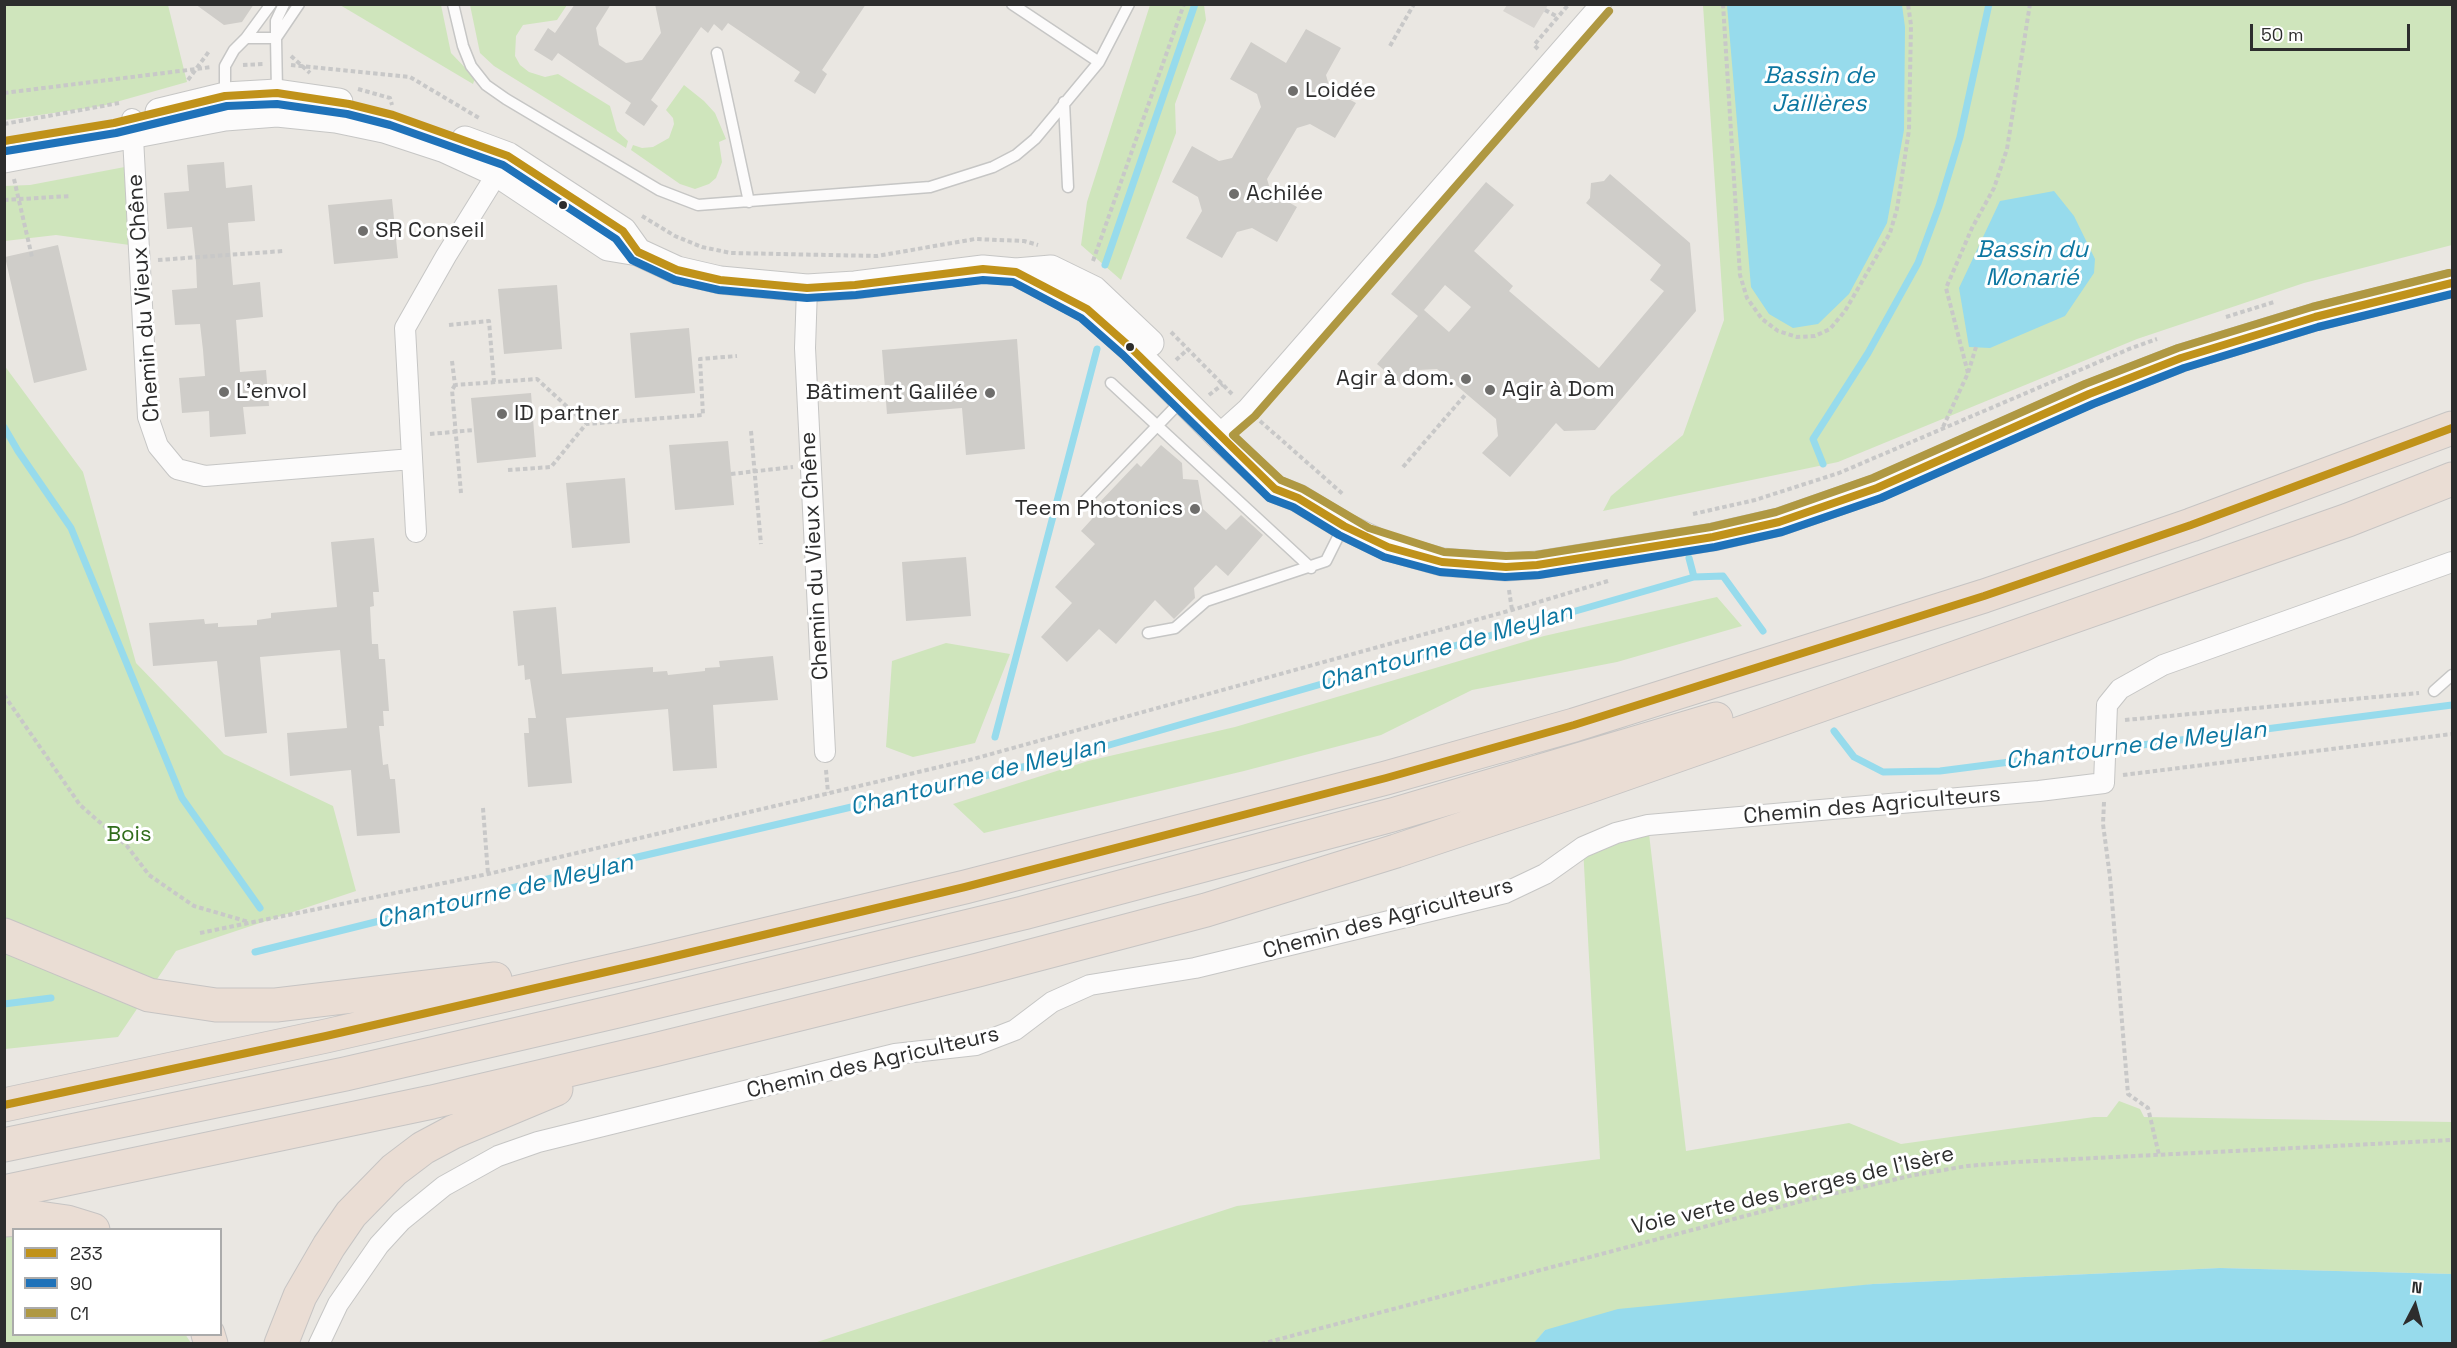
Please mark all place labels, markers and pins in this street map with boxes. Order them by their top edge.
place label: Loidée [1305,78,1376,104]
marker: Loidée [1286,84,1300,98]
place label: Achilée [1246,181,1323,207]
marker: Achilée [1227,187,1241,201]
unlabelled marker [557,199,569,211]
place label: SR Conseil [375,218,485,244]
marker: SR Conseil [356,224,370,238]
unlabelled marker [1124,341,1136,353]
place label: Agir à dom. [1336,366,1454,392]
marker: Agir à dom. [1459,372,1473,386]
place label: Agir à Dom [1502,377,1615,403]
place label: L'envol [236,379,307,405]
place label: Bâtiment Galilée [806,380,978,406]
marker: Agir à Dom [1483,383,1497,397]
marker: L'envol [217,385,231,399]
marker: Bâtiment Galilée [983,386,997,400]
place label: ID partner [514,401,620,427]
marker: ID partner [495,407,509,421]
place label: Teem Photonics [1015,496,1183,522]
marker: Teem Photonics [1188,502,1202,516]

